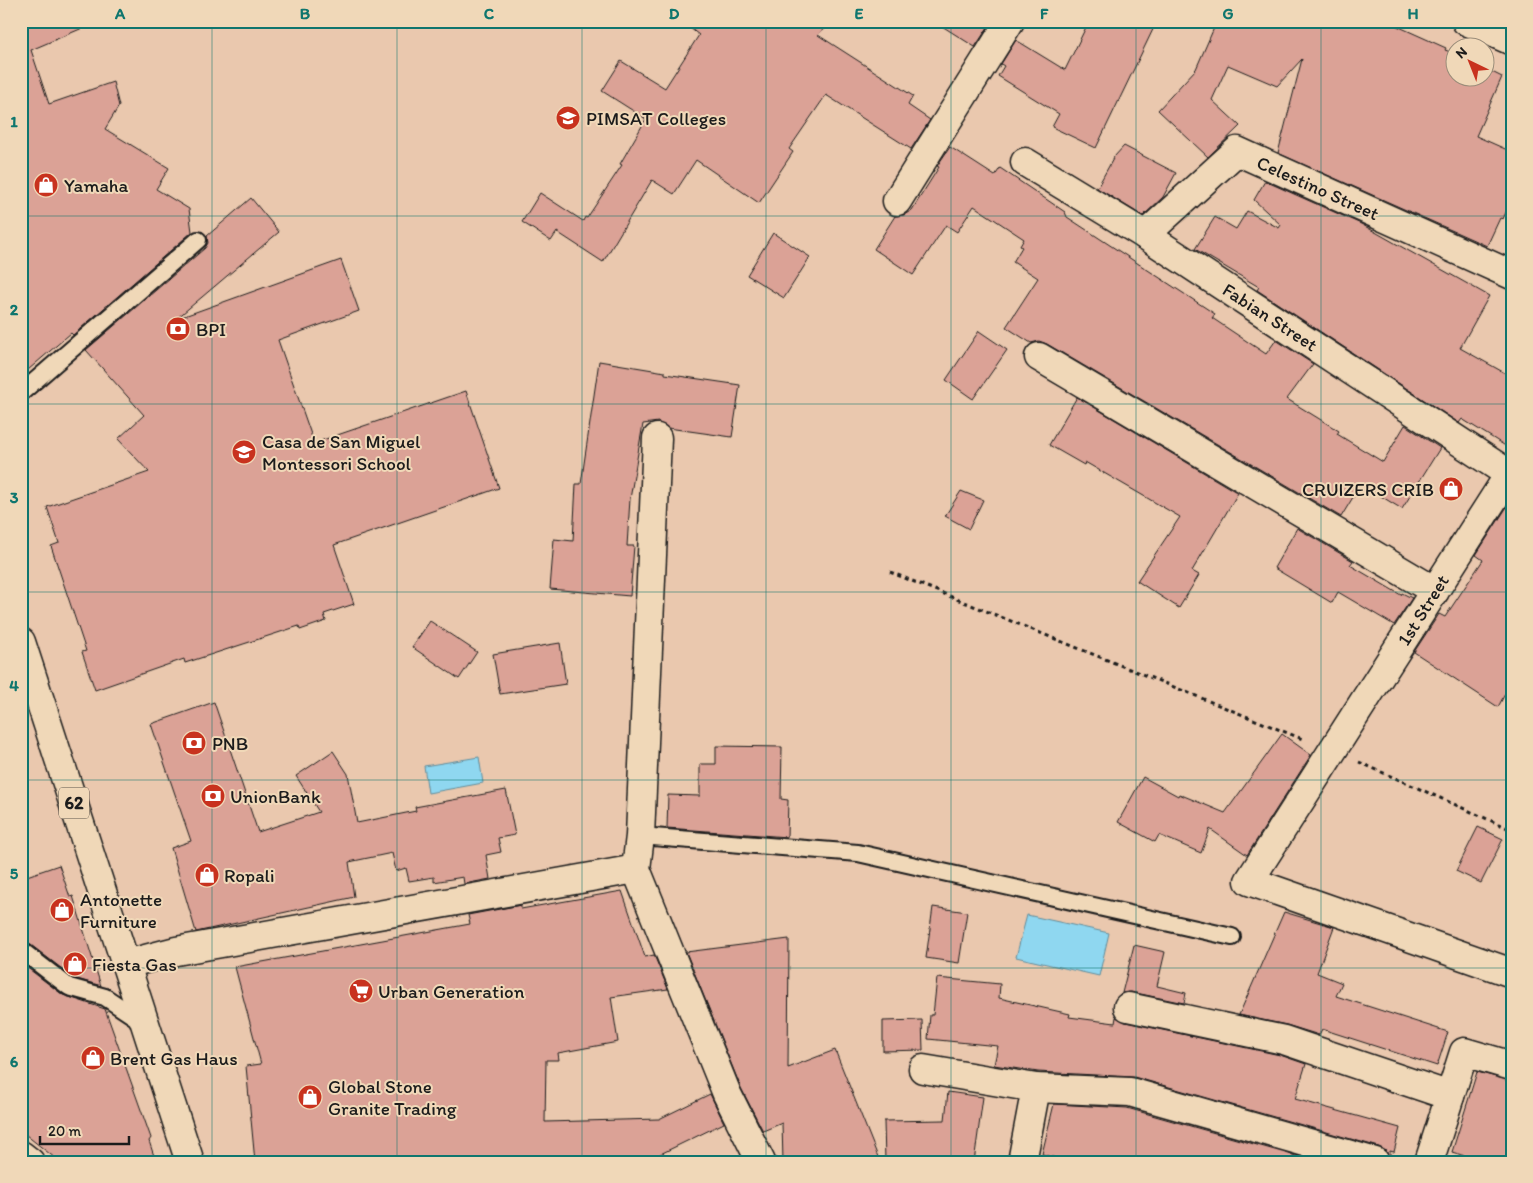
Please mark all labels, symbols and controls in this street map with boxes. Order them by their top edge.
text: A [114,4,126,23]
text: B [300,4,311,23]
text: C [484,4,495,23]
text: D [669,4,680,23]
text: E [855,4,864,23]
text: F [1040,4,1049,23]
text: G [1222,4,1234,23]
text: H [1407,4,1419,23]
north arrow [1446,38,1496,88]
text: N [1452,43,1471,62]
school or university icon: PIMSAT Colleges [555,105,581,131]
place label: PIMSAT Colleges [586,107,726,130]
text: 1 [10,112,18,131]
street label: Celestino Street [1253,151,1383,225]
shop icon: Yamaha [33,172,59,198]
place label: Yamaha [64,174,128,197]
street label: Fabian Street [1218,278,1322,356]
text: 2 [10,300,19,319]
bank icon: BPI [165,316,191,342]
place label: BPI [196,318,226,341]
place label: Casa de San Miguel Montessori School [262,430,421,475]
school or university icon: Casa de San Miguel Montessori School [231,439,257,465]
shop icon: CRUIZERS CRIB [1438,476,1464,502]
place label: CRUIZERS CRIB [1302,478,1434,501]
text: 3 [10,488,19,507]
street label: 1st Street [1392,570,1454,650]
text: 4 [9,676,19,695]
bank icon: PNB [181,730,207,756]
place label: PNB [212,732,248,755]
bank icon: UnionBank [200,783,226,809]
place label: UnionBank [230,785,321,808]
road number: 62 [59,788,89,818]
shop icon: Ropali [194,862,220,888]
text: 5 [10,864,19,883]
place label: Ropali [224,864,275,887]
place label: Antonette Furniture [80,888,162,933]
shop icon: Antonette Furniture [49,897,75,923]
shop icon: Fiesta Gas [62,951,88,977]
place label: Fiesta Gas [92,953,177,976]
supermarket icon: Urban Generation [348,978,374,1004]
place label: Urban Generation [378,980,525,1003]
shop icon: Brent Gas Haus [80,1045,106,1071]
place label: Brent Gas Haus [110,1047,238,1070]
text: 6 [10,1052,19,1071]
place label: Global Stone Granite Trading [328,1075,457,1120]
shop icon: Global Stone Granite Trading [297,1084,323,1110]
scale bar [40,1113,129,1145]
text: 20 m [48,1122,82,1140]

